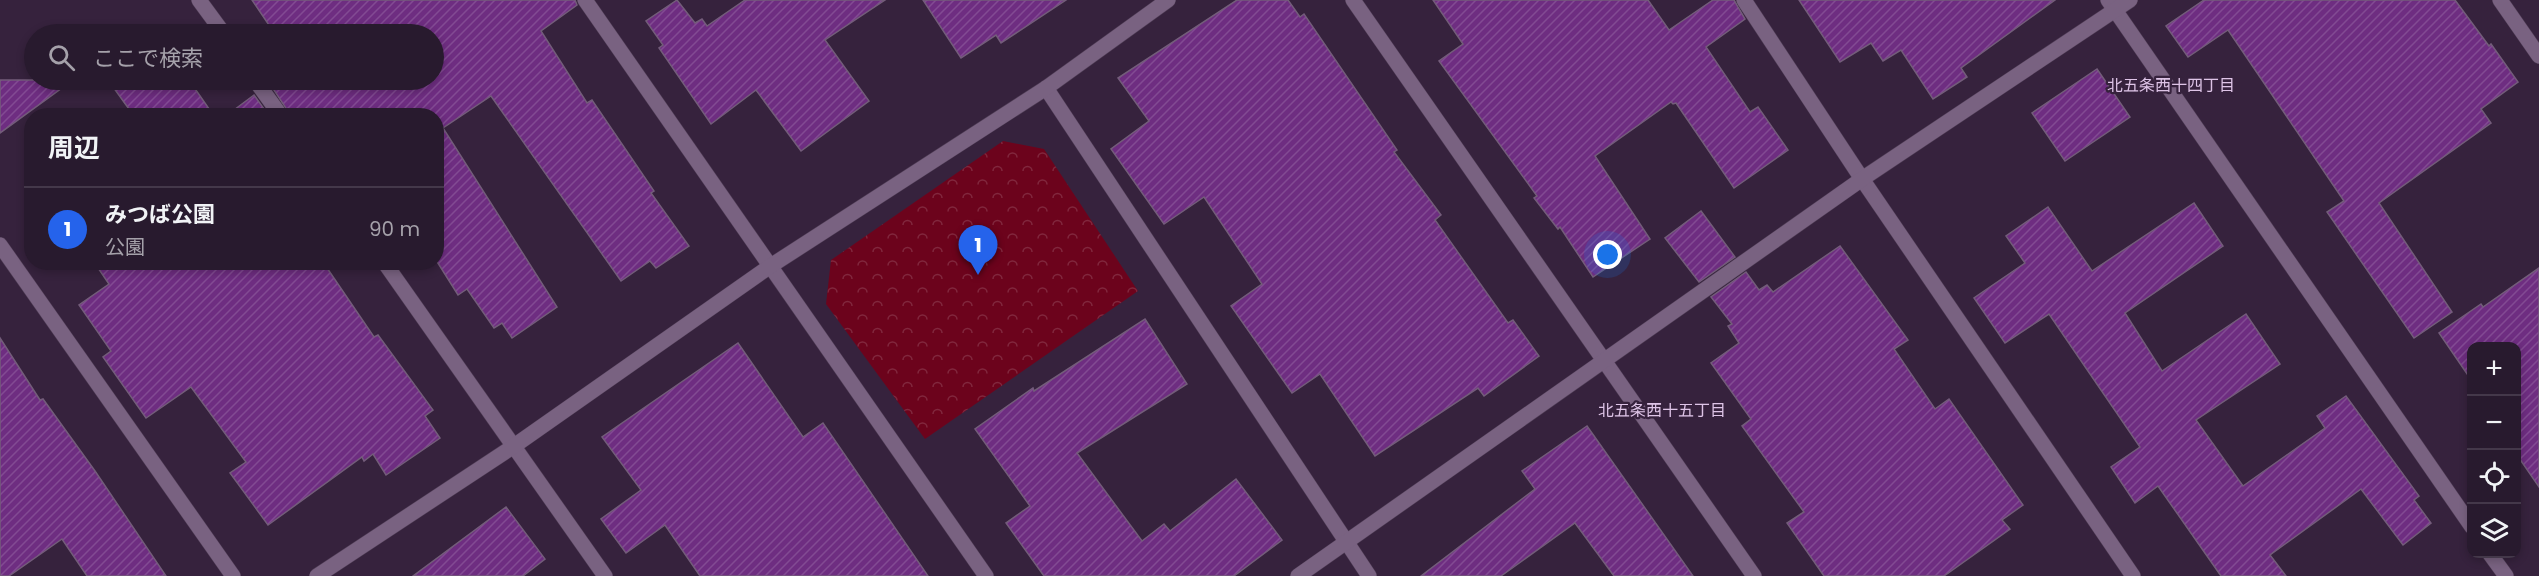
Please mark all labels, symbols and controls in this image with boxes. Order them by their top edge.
search box [24,24,444,90]
icon: search [45,41,78,74]
text: ここで検索 [93,43,203,74]
district label: 北五条西十四丁目 [2107,74,2235,97]
text: 周辺 [48,130,100,166]
text: みつば公園 [105,199,215,230]
text: 1 [64,215,71,243]
text: 90 m [369,215,420,243]
pin: 1 [958,226,998,275]
text: 公園 [105,233,145,261]
your location [1593,240,1622,269]
map controls [2467,342,2521,558]
button: + [2467,342,2521,396]
button: − [2467,396,2521,450]
district label: 北五条西十五丁目 [1598,399,1726,422]
button: locate [2467,450,2521,504]
button: layers [2467,504,2521,558]

